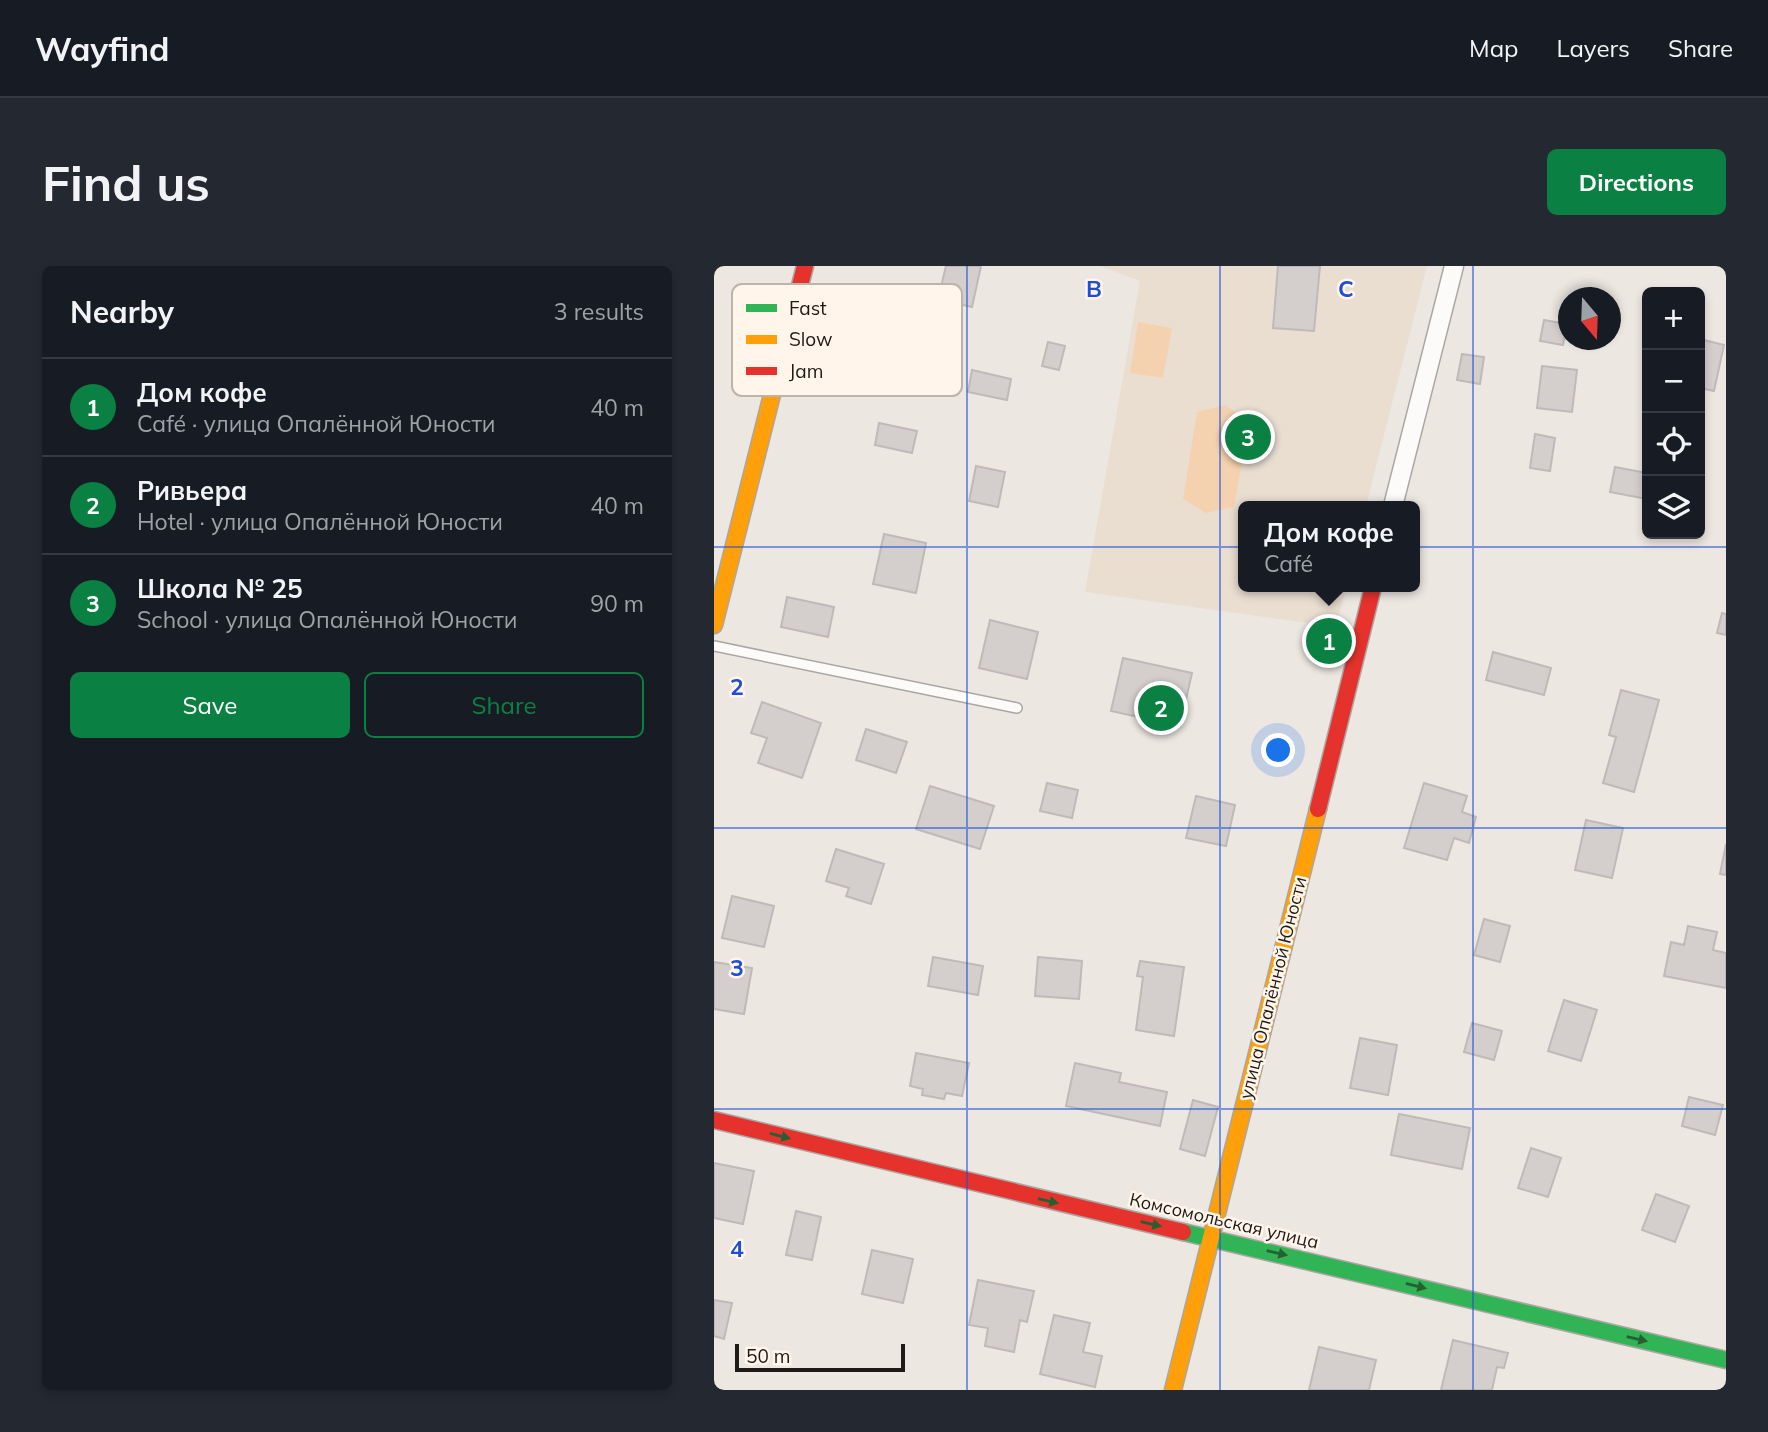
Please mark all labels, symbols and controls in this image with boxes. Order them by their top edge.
text: Wayfind [35,28,170,69]
text: Map [1469,33,1518,63]
text: Layers [1556,33,1630,63]
text: Share [1668,33,1733,63]
button: Directions [1547,149,1726,215]
text: Find us [42,152,210,213]
text: B [1086,274,1102,303]
text: C [1338,274,1354,303]
legend [732,284,962,396]
north arrow [1558,287,1621,350]
map controls [1642,287,1705,539]
button: + [1642,287,1705,350]
text: Nearby [70,293,174,331]
text: Fast [789,296,827,320]
text: 3 results [554,297,644,326]
text: Slow [789,327,833,351]
button: − [1642,350,1705,413]
text: Jam [789,359,823,383]
text: Дом кофе [137,376,267,409]
text: 1 [86,393,100,422]
text: 40 m [590,393,644,422]
text: Café · улица Опалённой Юности [137,409,496,438]
pin: 3 [1225,411,1271,463]
button: locate [1642,413,1705,476]
text: Ривьера [137,474,247,507]
button: layers [1642,476,1705,539]
text: 2 [86,491,100,520]
text: 40 m [590,491,644,520]
popup [1238,501,1420,592]
text: Hotel · улица Опалённой Юности [137,507,503,536]
text: Дом кофе [1264,516,1394,549]
text: Café [1264,549,1313,578]
text: Школа № 25 [137,572,303,605]
text: 3 [86,589,100,618]
text: 90 m [590,589,644,618]
text: School · улица Опалённой Юности [137,605,517,634]
pin: 1 [1306,615,1352,667]
button: Save [70,672,350,738]
button: Share [364,672,644,738]
text: 2 [730,672,744,701]
pin: 2 [1138,682,1184,734]
your location [1261,733,1295,767]
street label: улица Опалённой Юности [1234,874,1311,1102]
text: 3 [730,953,744,982]
one-way arrow [769,1131,791,1142]
street label: Комсомольская улица [1127,1188,1321,1253]
one-way arrow [1037,1195,1059,1206]
one-way arrow [1140,1219,1162,1230]
text: 4 [730,1234,744,1263]
one-way arrow [1266,1248,1288,1259]
one-way arrow [1405,1281,1427,1292]
one-way arrow [1626,1334,1648,1345]
scale bar [735,1341,905,1373]
text: 50 m [746,1344,790,1368]

